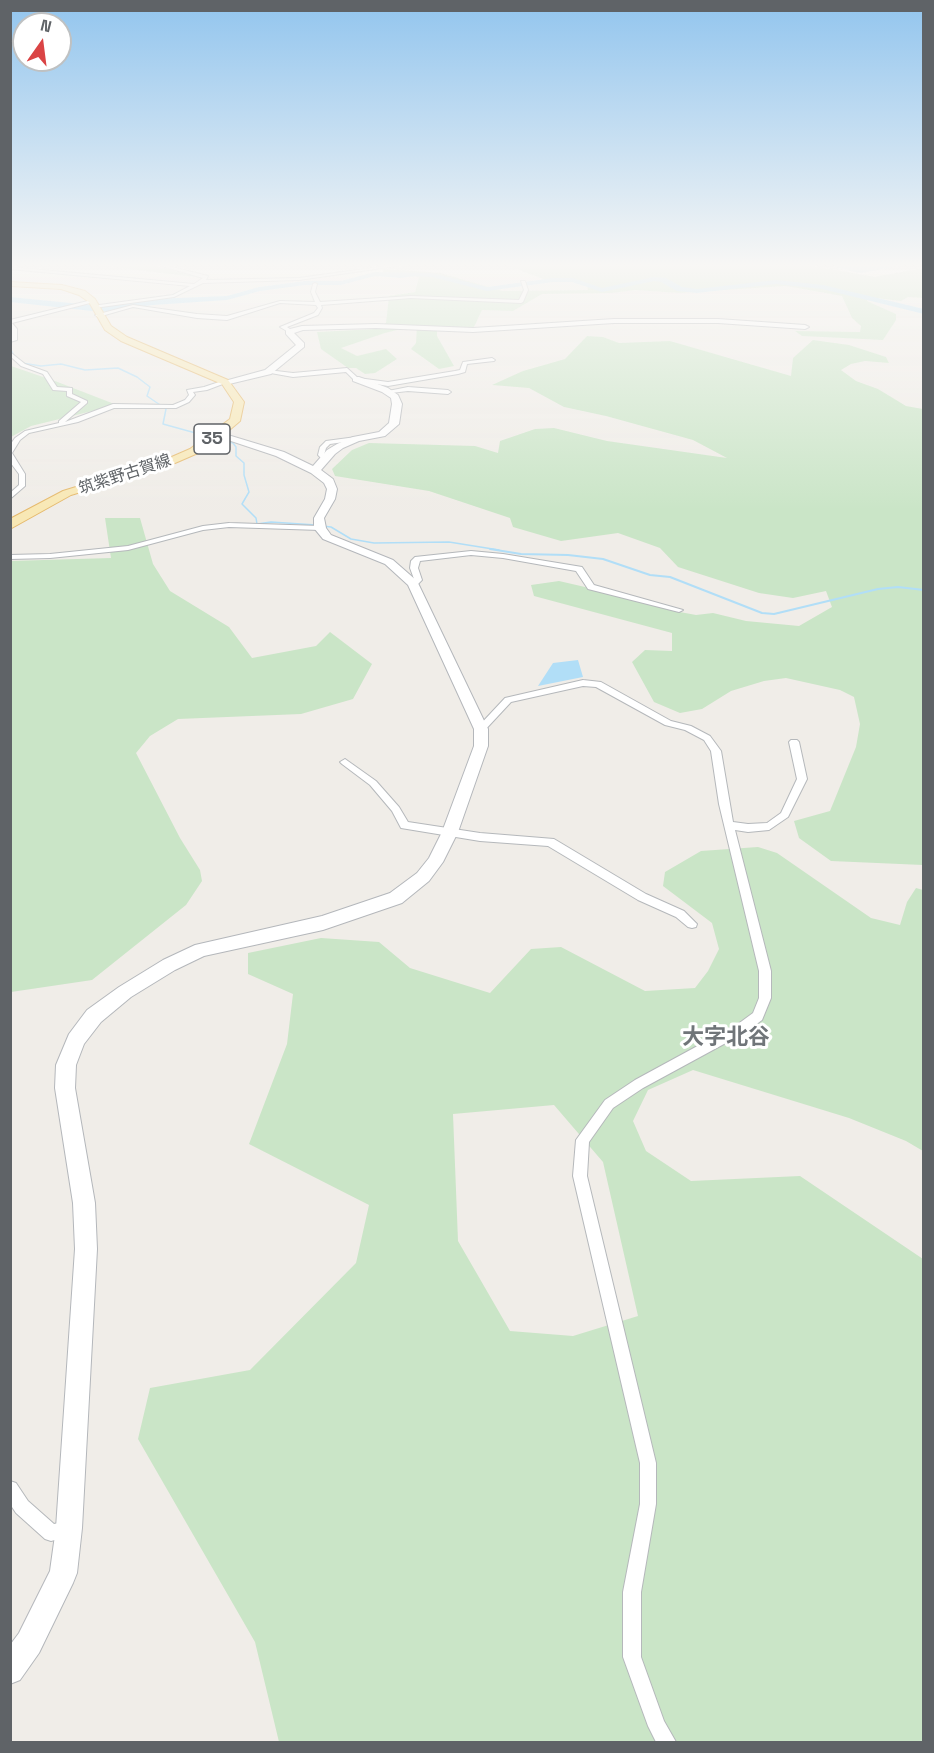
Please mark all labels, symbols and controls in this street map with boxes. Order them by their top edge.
north arrow [12,12,72,72]
text: N [38,15,54,37]
road number: 35 [194,424,230,454]
street label: 筑紫野古賀線 [76,451,174,499]
district label: 大字北谷 [682,1025,770,1051]

